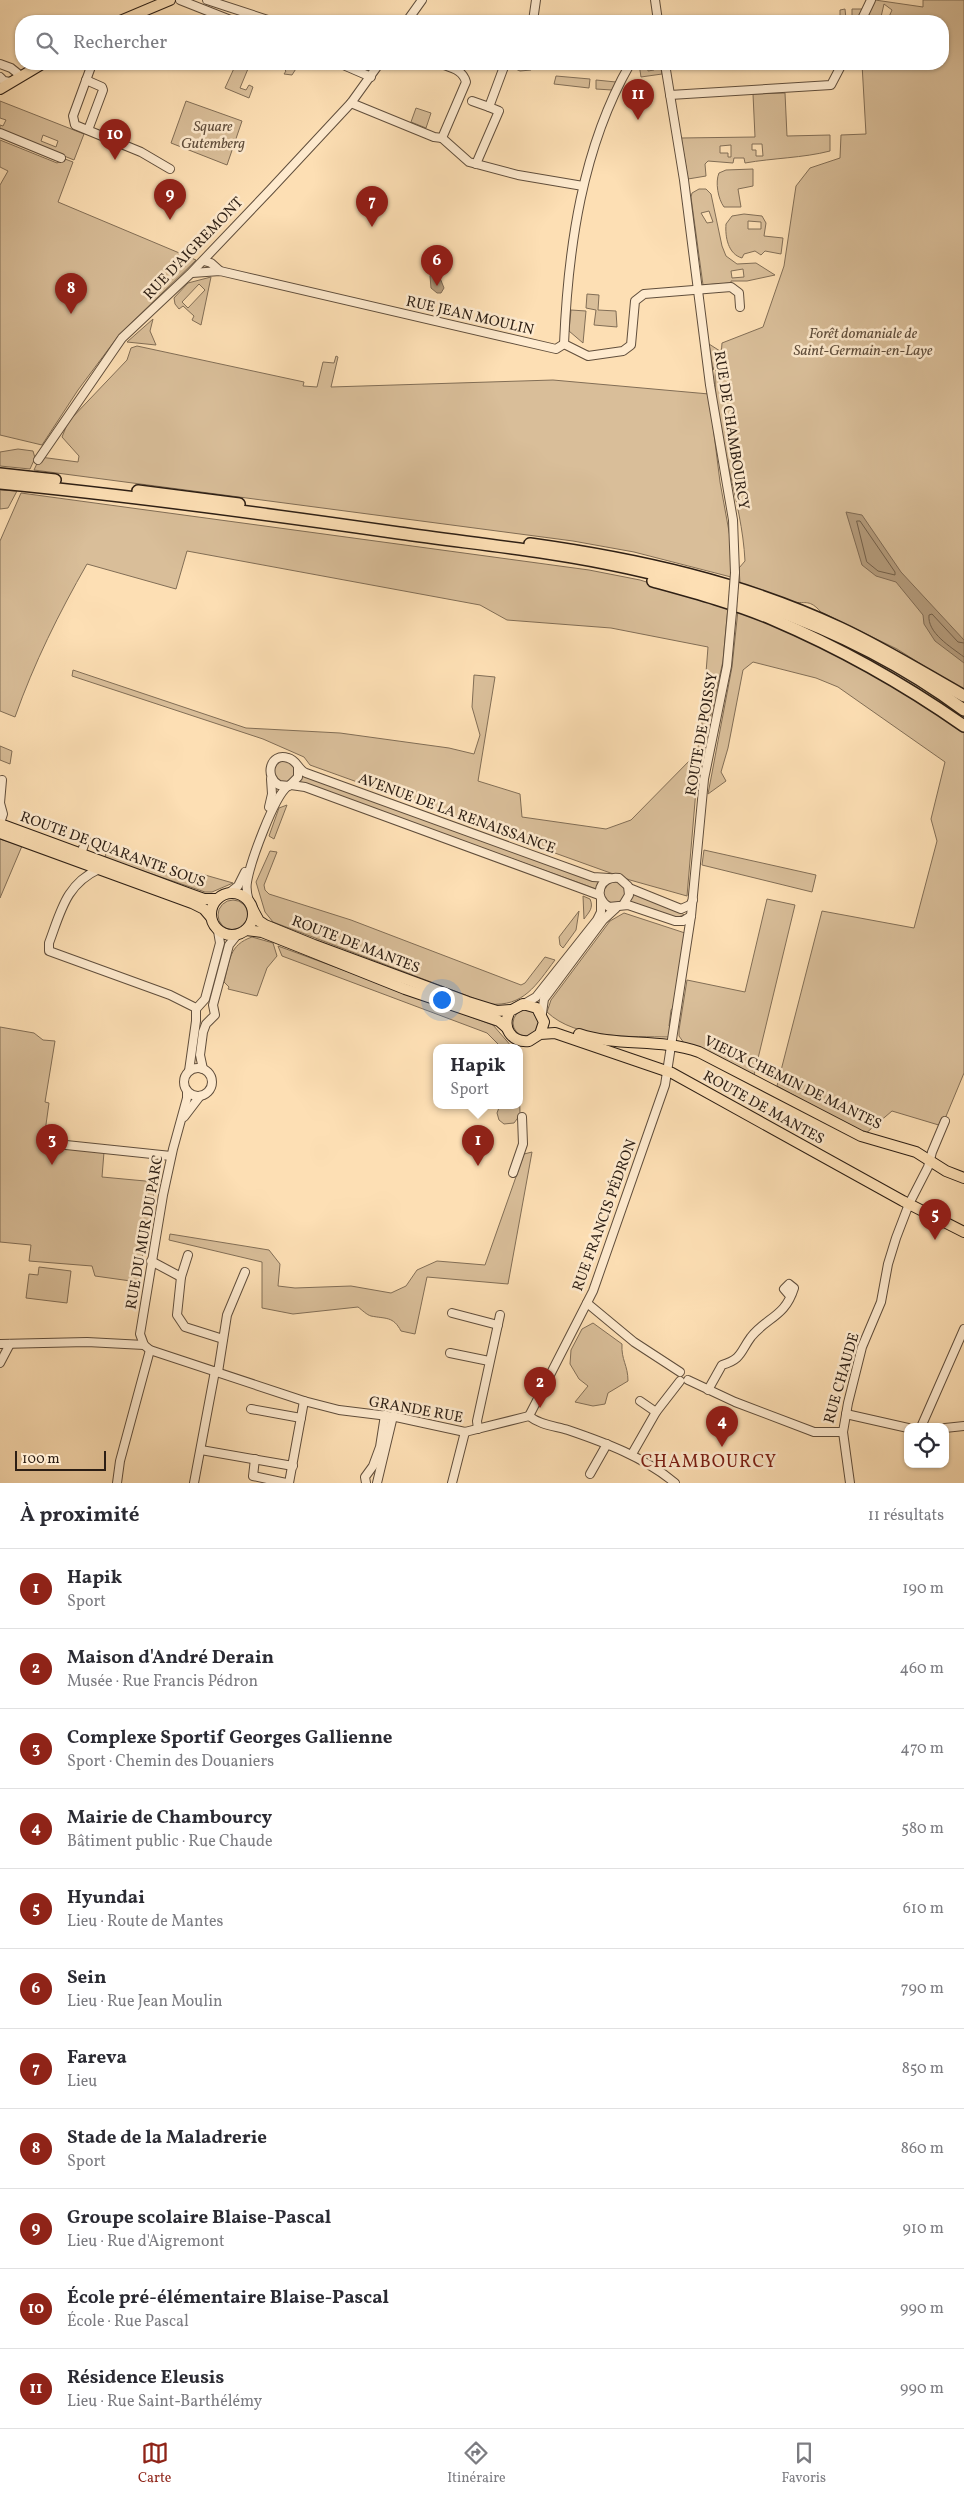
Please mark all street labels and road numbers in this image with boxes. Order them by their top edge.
street label: RUE D'AIGREMONT [139,193,249,305]
street label: RUE JEAN MOULIN [404,292,536,341]
street label: RUE DE CHAMBOURCY [708,349,754,512]
street label: ROUTE DE POISSY [681,670,724,798]
street label: AVENUE DE LA RENAISSANCE [355,769,558,860]
street label: ROUTE DE QUARANTE SOUS [17,807,208,894]
street label: ROUTE DE MANTES [288,911,423,980]
street label: VIEUX CHEMIN DE MANTES [700,1031,885,1136]
street label: ROUTE DE MANTES [699,1066,828,1150]
street label: RUE FRANCIS PÉDRON [568,1137,643,1294]
street label: RUE DU MUR DU PARC [122,1153,169,1311]
street label: RUE CHAUDE [819,1331,865,1426]
street label: GRANDE RUE [367,1392,464,1429]

